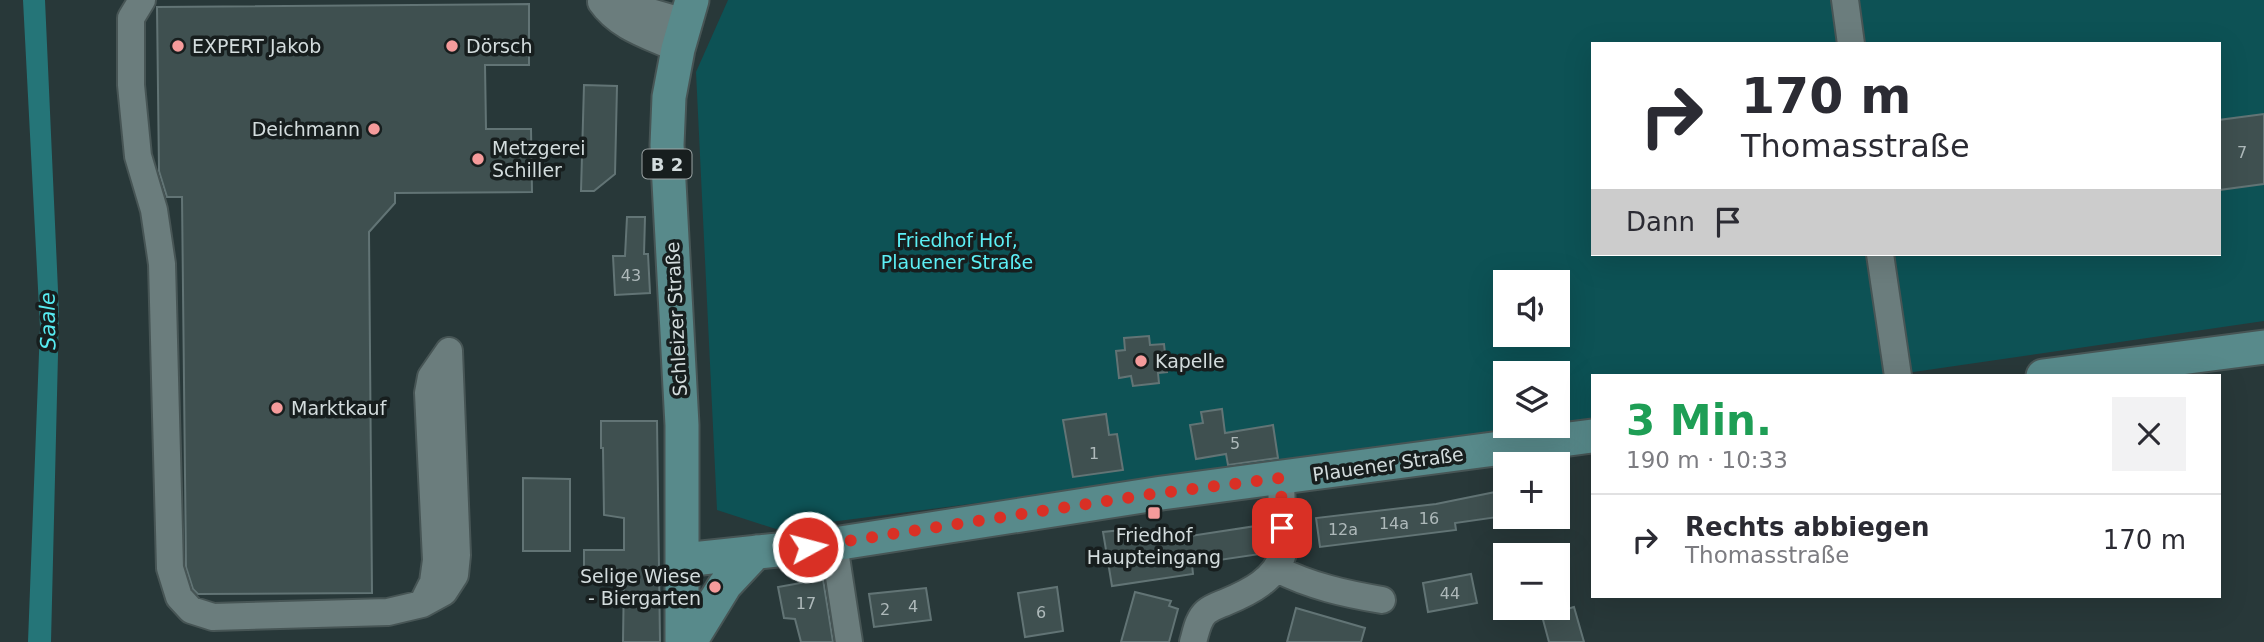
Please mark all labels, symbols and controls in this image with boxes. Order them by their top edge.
place label: EXPERT Jakob [192,35,321,57]
place label: Dörsch [466,35,532,57]
marker: EXPERT Jakob [170,38,186,54]
marker: Dörsch [444,38,460,54]
text: 170 m [1741,68,1911,125]
icon: right [1626,70,1717,161]
place label: Deichmann [252,118,360,140]
marker: Deichmann [366,121,382,137]
text: Thomasstraße [1741,127,1970,165]
place label: Metzgerei Schiller [492,137,586,181]
house number: 7 [2237,143,2247,162]
road number: B 2 [642,149,692,178]
marker: Metzgerei Schiller [470,151,486,167]
icon: arrive [1709,203,1747,241]
text: Dann [1626,207,1695,237]
park label: Friedhof Hof, Plauener Straße [881,229,1033,273]
street label: Schleizer Straße [661,241,691,397]
house number: 43 [621,266,641,285]
map controls [1493,270,1570,620]
button: sound [1493,270,1570,347]
water label: Saale [35,292,61,350]
place label: Kapelle [1155,350,1225,372]
marker: Kapelle [1133,353,1149,369]
button: layers [1493,361,1570,438]
text: 3 Min. [1626,396,1772,445]
place label: Marktkauf [291,397,388,419]
button: close [2112,397,2186,471]
marker: Marktkauf [269,400,285,416]
house number: 5 [1230,434,1240,453]
street label: Plauener Straße [1311,443,1465,485]
house number: 1 [1089,444,1099,463]
text: 190 m · 10:33 [1626,447,1788,473]
button: + [1493,452,1570,529]
pin [1252,498,1312,558]
marker: Friedhof Haupteingang [1146,505,1162,521]
icon: arrive [1263,509,1301,547]
house number: 16 [1419,509,1439,528]
position arrow [771,510,845,584]
text: Rechts abbiegen [1685,512,1930,542]
house number: 14a [1379,514,1409,533]
house number: 12a [1328,520,1358,539]
icon: right [1626,521,1664,559]
place label: Friedhof Haupteingang [1087,524,1221,568]
text: 170 m [2103,525,2186,555]
text: Thomasstraße [1685,542,1849,568]
button: − [1493,543,1570,620]
place label: Selige Wiese - Biergarten [580,565,701,609]
marker: Selige Wiese - Biergarten [707,579,723,595]
house number: 44 [1440,584,1460,603]
house number: 17 [796,594,816,613]
house number: 4 [908,597,918,616]
house number: 2 [880,600,890,619]
house number: 6 [1036,603,1046,622]

